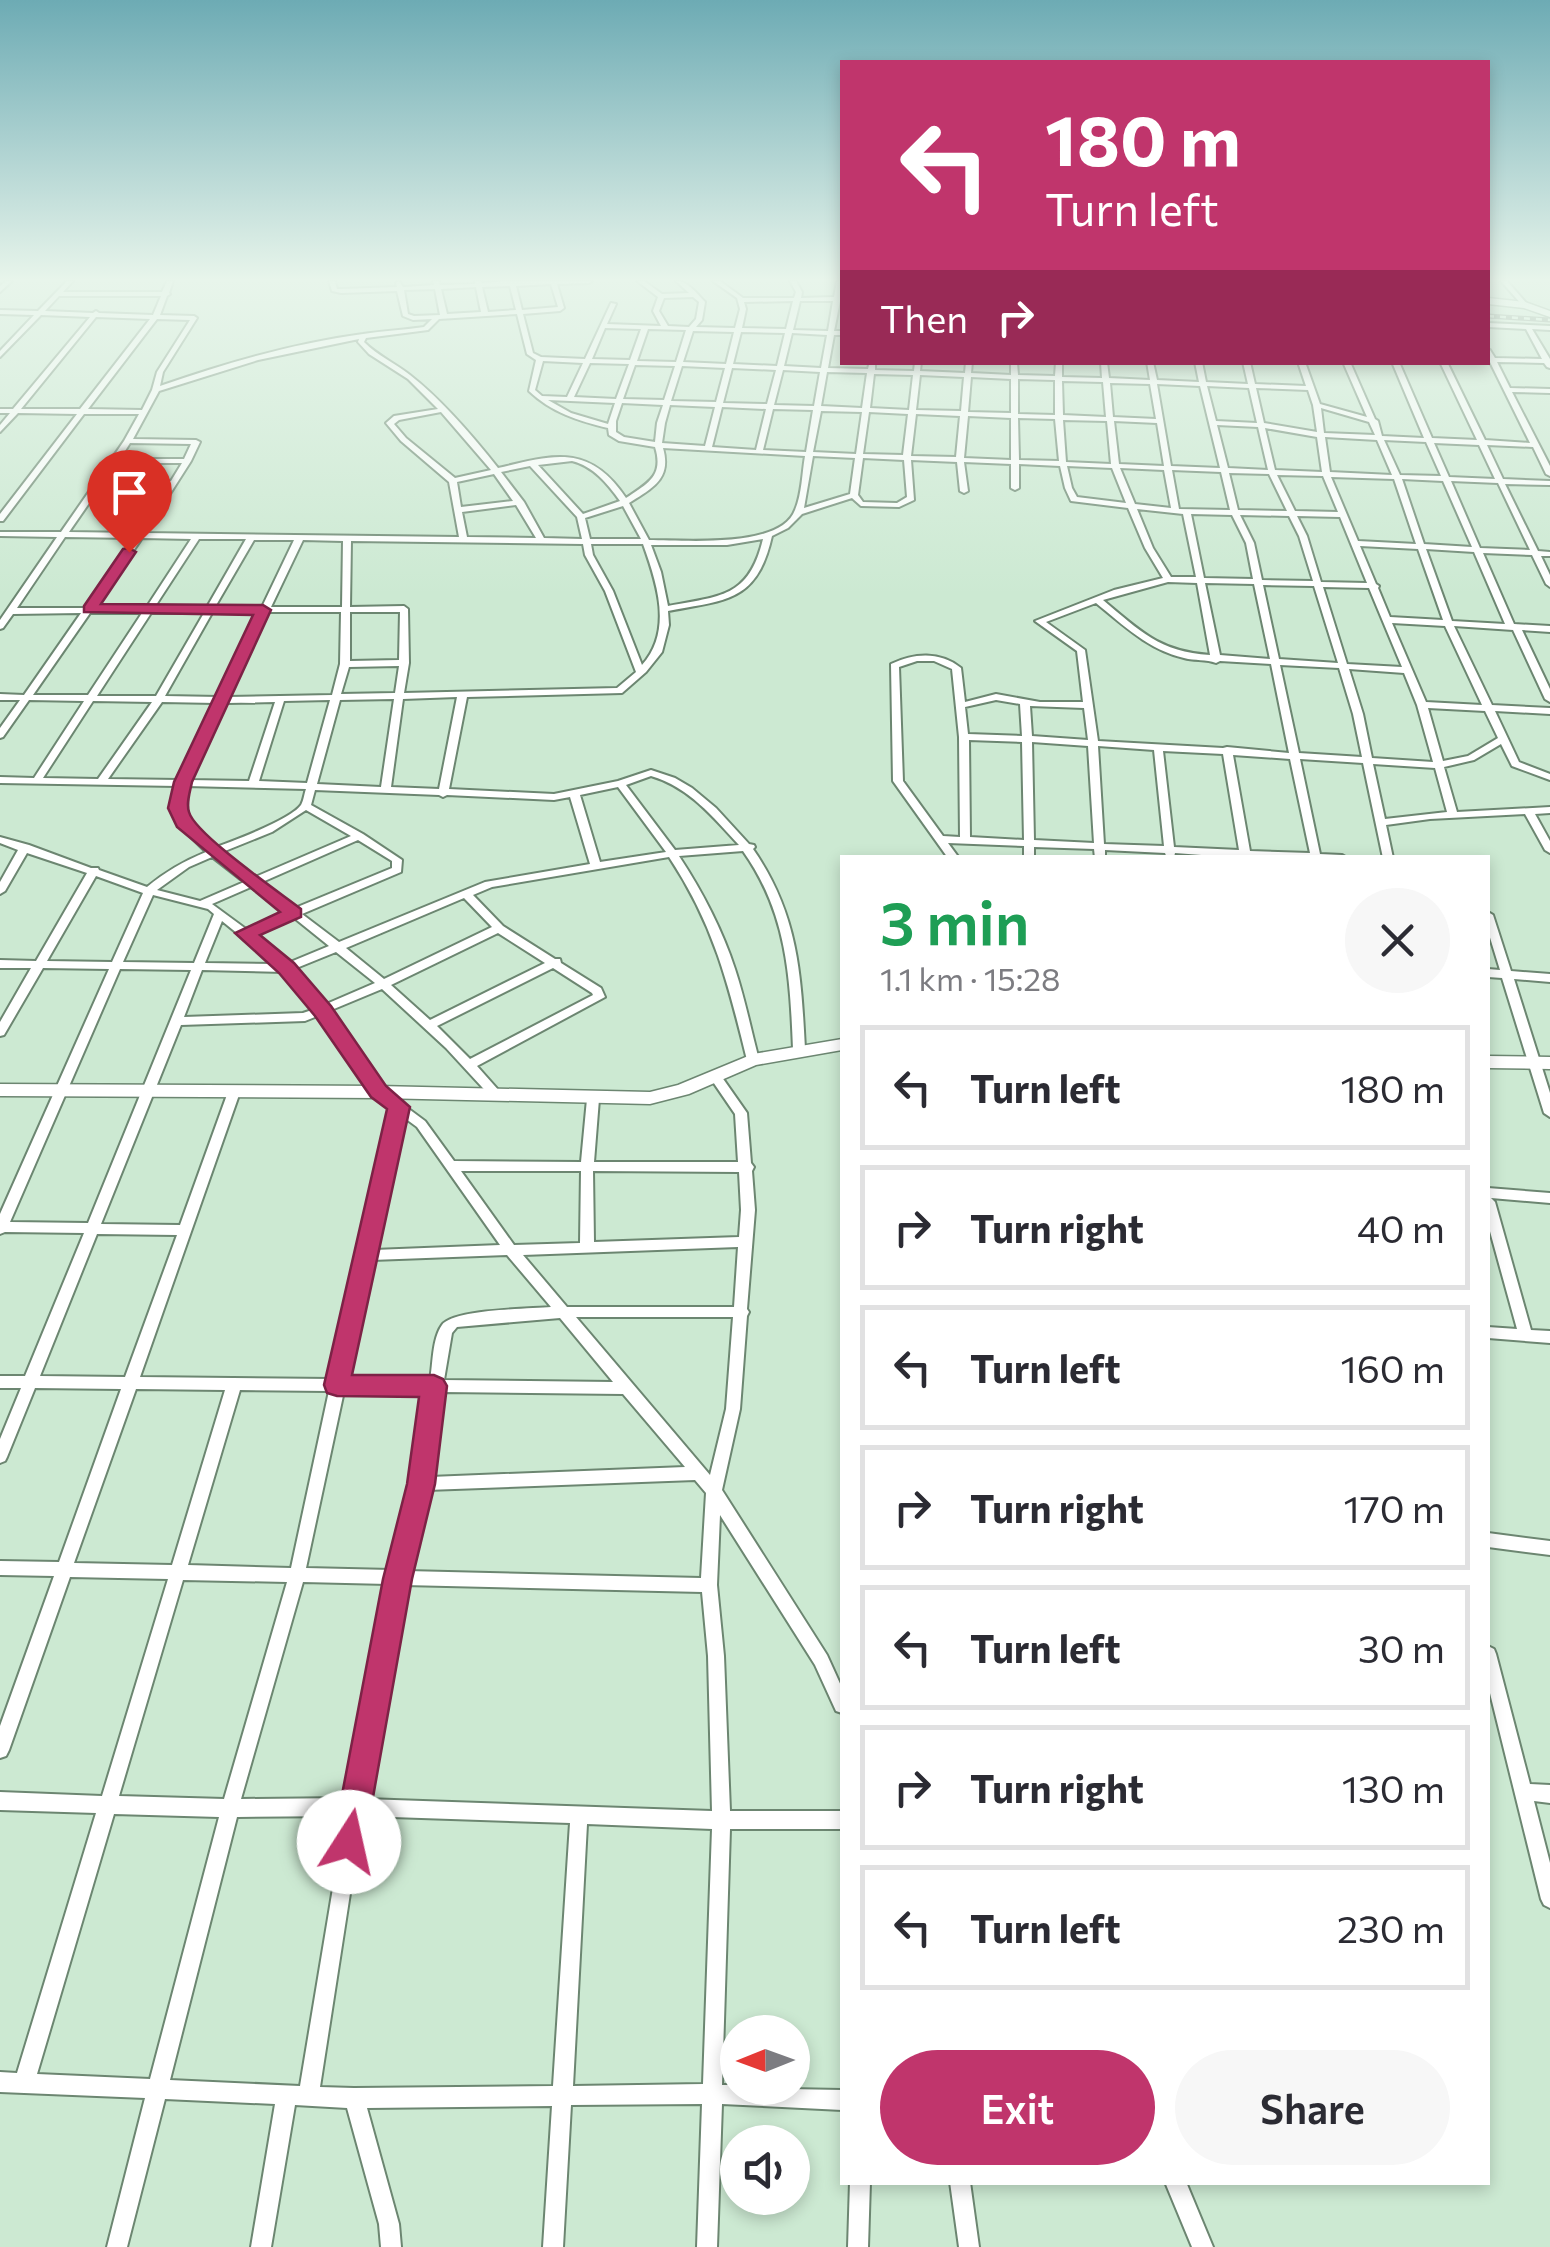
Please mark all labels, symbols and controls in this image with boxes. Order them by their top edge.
text: 180 m [1045,95,1241,180]
icon: left [880,100,1010,230]
text: Turn left [1045,180,1219,235]
icon: right [988,290,1043,345]
text: Then [880,294,968,341]
pin [87,450,172,553]
icon: arrive [102,465,157,520]
text: 3 min [880,884,1029,957]
button: close [1345,888,1450,993]
text: 1.1 km · 15:28 [880,958,1060,998]
icon: left [885,1060,940,1115]
text: Turn left [970,1064,1121,1111]
text: 180 m [1340,1064,1445,1111]
icon: right [885,1200,940,1255]
text: Turn right [970,1204,1144,1251]
text: 40 m [1357,1204,1445,1251]
icon: left [885,1340,940,1395]
text: Turn left [970,1344,1121,1391]
text: 160 m [1340,1344,1445,1391]
icon: right [885,1480,940,1535]
text: Turn right [970,1484,1144,1531]
text: 170 m [1344,1484,1445,1531]
icon: left [885,1620,940,1675]
text: Turn left [970,1624,1121,1671]
text: 30 m [1358,1624,1445,1671]
icon: right [885,1760,940,1815]
text: Turn right [970,1764,1144,1811]
text: 130 m [1342,1764,1445,1811]
position arrow [297,1790,401,1894]
icon: left [885,1900,940,1955]
text: Turn left [970,1904,1121,1951]
text: 230 m [1337,1904,1445,1951]
north arrow [720,2015,810,2105]
map controls [720,2015,810,2215]
button: Exit [880,2050,1155,2165]
button: Share [1175,2050,1450,2165]
button: sound [720,2125,810,2215]

